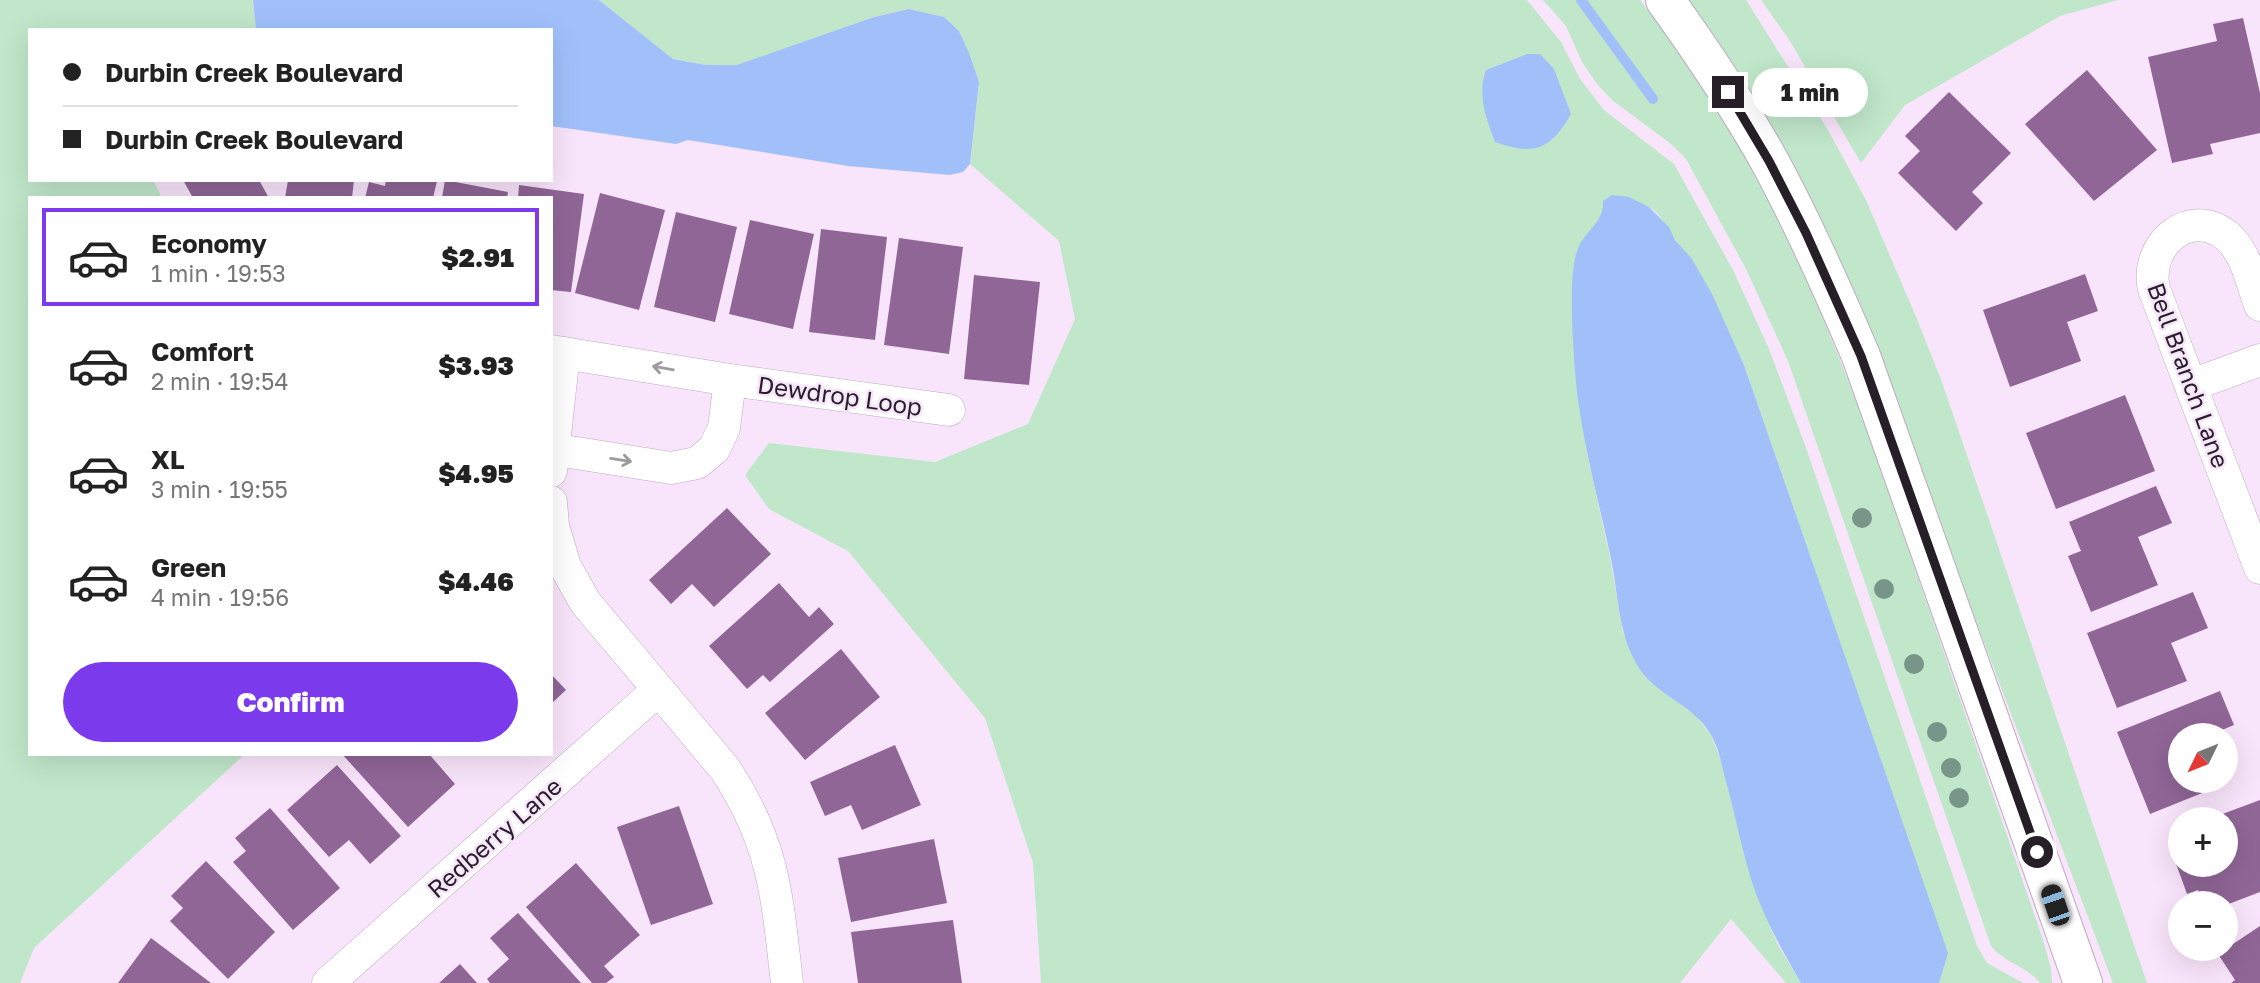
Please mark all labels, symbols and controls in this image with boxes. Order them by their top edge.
text: Durbin Creek Boulevard [105,57,403,88]
callout: 1 min [1752,68,1868,116]
route end [1712,76,1744,108]
text: 1 min [1781,78,1839,106]
text: Durbin Creek Boulevard [105,124,403,155]
icon: car [67,226,130,289]
text: Economy [151,228,267,259]
text: $2.91 [441,242,514,273]
text: 1 min · 19:53 [151,259,286,287]
street label: Bell Branch Lane [2142,278,2236,472]
icon: car [67,334,130,397]
text: Comfort [151,336,254,367]
text: $3.93 [438,350,514,381]
one-way arrow [652,361,675,374]
text: 2 min · 19:54 [151,367,289,395]
street label: Dewdrop Loop [756,369,924,421]
icon: car [67,442,130,505]
text: XL [151,444,185,475]
one-way arrow [609,454,632,467]
text: $4.95 [438,458,514,489]
text: 3 min · 19:55 [151,475,288,503]
icon: car [67,550,130,613]
text: Green [151,552,226,583]
text: $4.46 [438,566,514,597]
text: 4 min · 19:56 [151,583,289,611]
button: Confirm [63,662,518,742]
north arrow [2168,723,2238,793]
map controls [2168,723,2238,961]
street label: Redberry Lane [421,771,567,903]
button: + [2168,807,2238,877]
route start [2021,836,2053,868]
car [2039,882,2072,928]
button: − [2168,891,2238,961]

